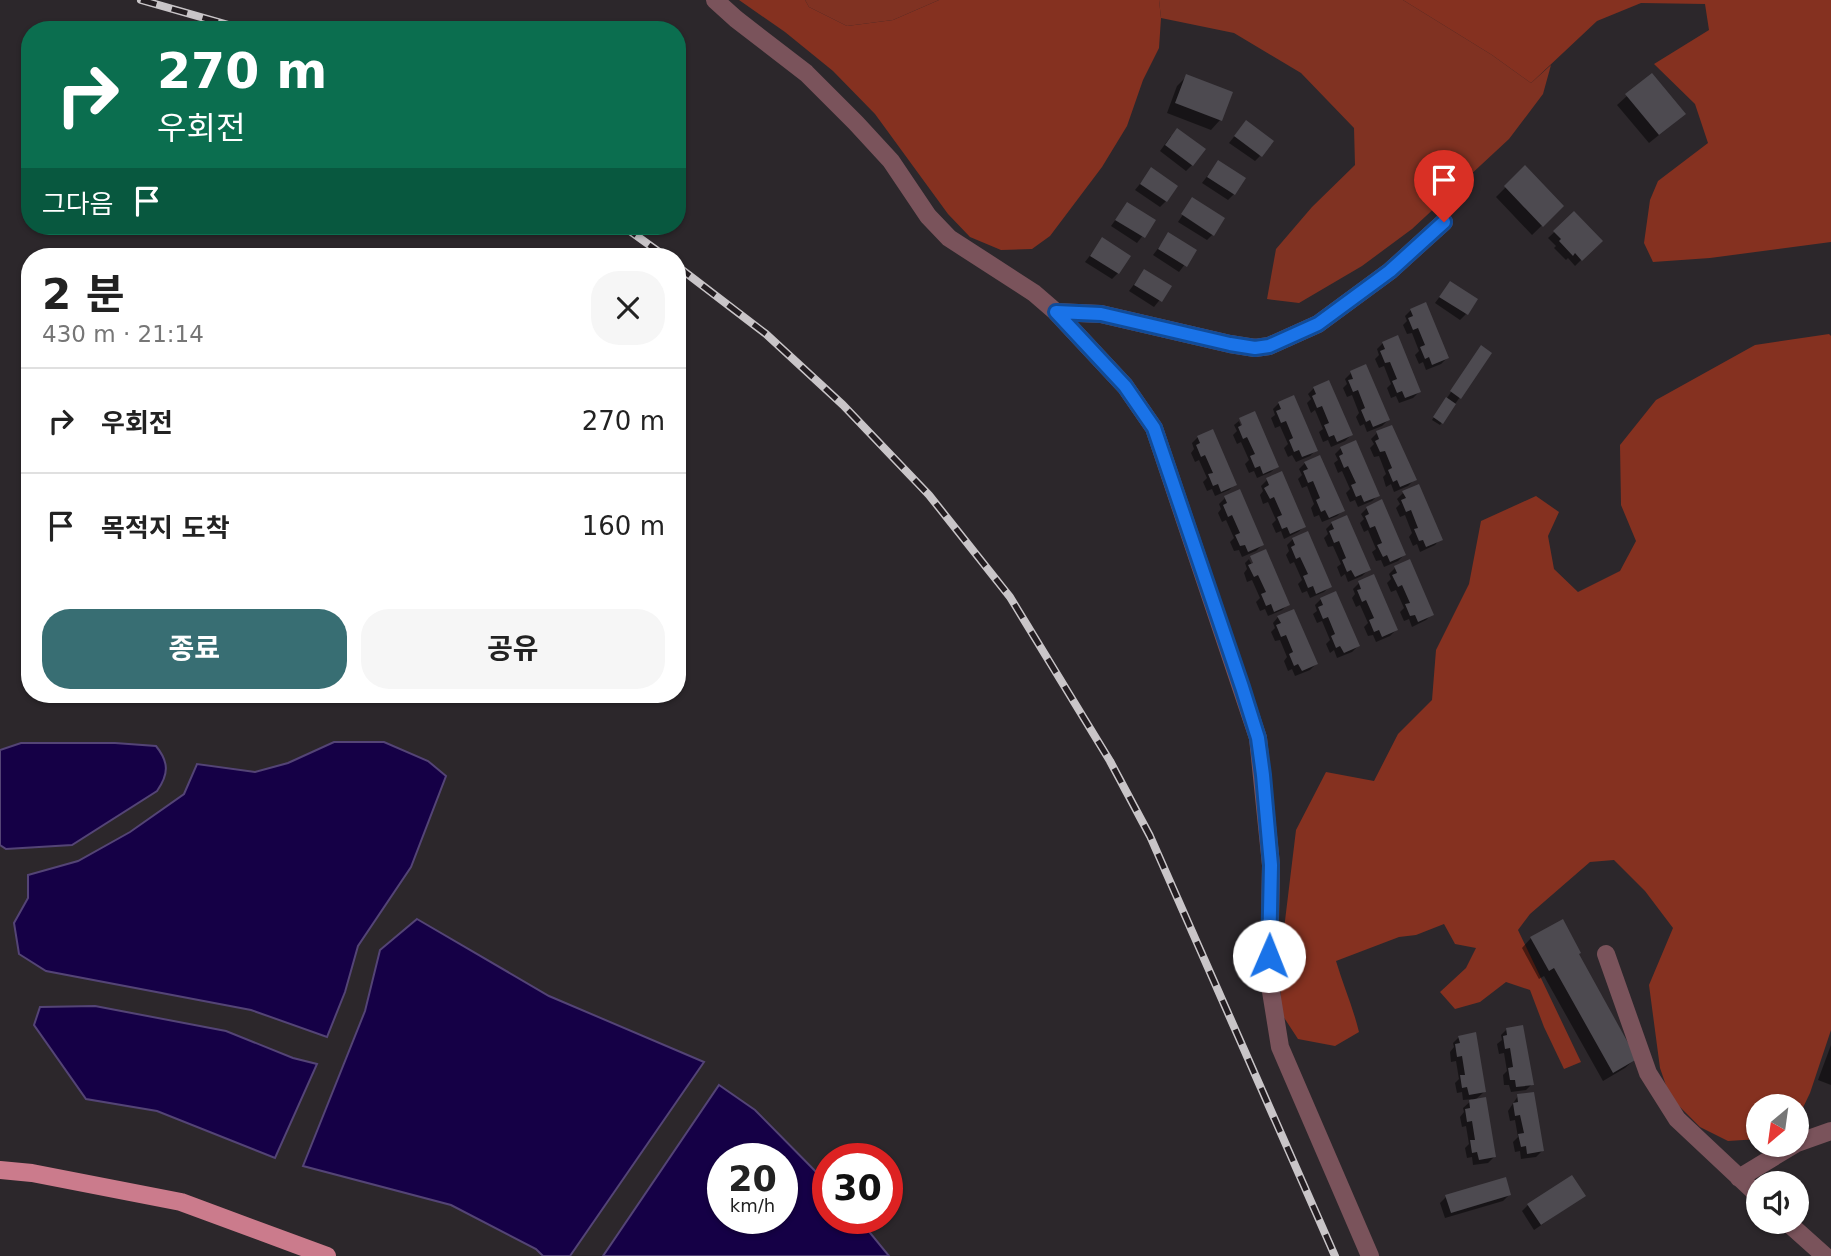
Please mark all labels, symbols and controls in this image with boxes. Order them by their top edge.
text: 270 m [157,43,327,100]
icon: right [42,49,133,140]
text: 우회전 [157,109,245,147]
pin [1414,150,1474,222]
icon: arrive [1425,161,1463,199]
icon: arrive [128,182,166,220]
text: 그다음 [42,189,114,219]
text: 2 분 [42,270,125,319]
button: close [591,271,665,345]
text: 430 m · 21:14 [42,321,204,347]
icon: right [42,402,80,440]
text: 270 m [582,406,665,436]
text: 우회전 [101,408,173,438]
icon: arrive [42,507,80,545]
text: 160 m [582,511,665,541]
text: 목적지 도착 [101,513,230,543]
button: 종료 [42,609,347,689]
button: 공유 [361,609,665,689]
position arrow [1232,919,1306,993]
north arrow [1746,1094,1810,1157]
map controls [1746,1094,1809,1234]
speed limit sign: 30 [812,1143,903,1234]
text: 20 [728,1159,777,1199]
button: sound [1746,1171,1809,1234]
text: km/h [730,1195,775,1216]

